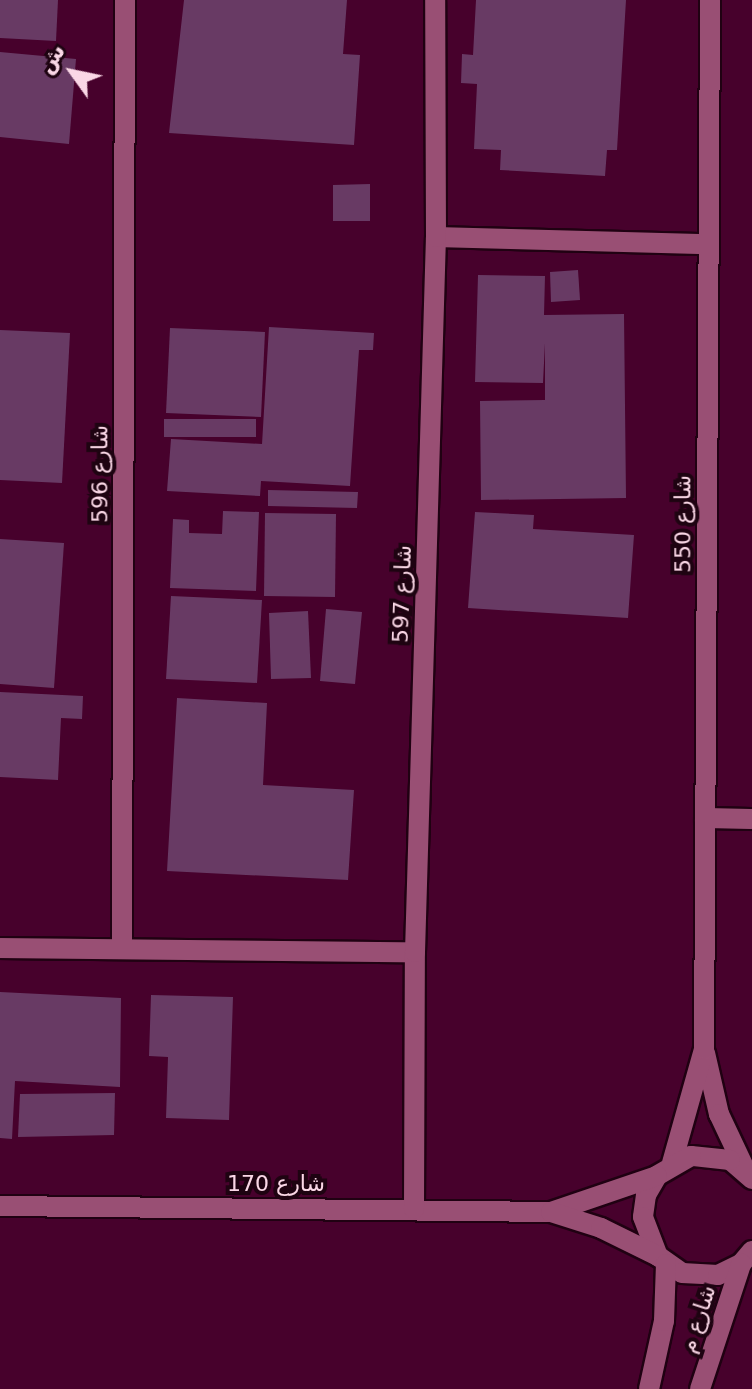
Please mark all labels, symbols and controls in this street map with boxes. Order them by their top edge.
north arrow [32,32,112,112]
text: ش [33,39,70,78]
street label: شارع 596 [87,425,113,523]
street label: شارع 550 [670,475,696,573]
street label: شارع 597 [387,545,417,643]
street label: شارع 170 [227,1171,325,1197]
street label: شارع م [675,1282,721,1356]

